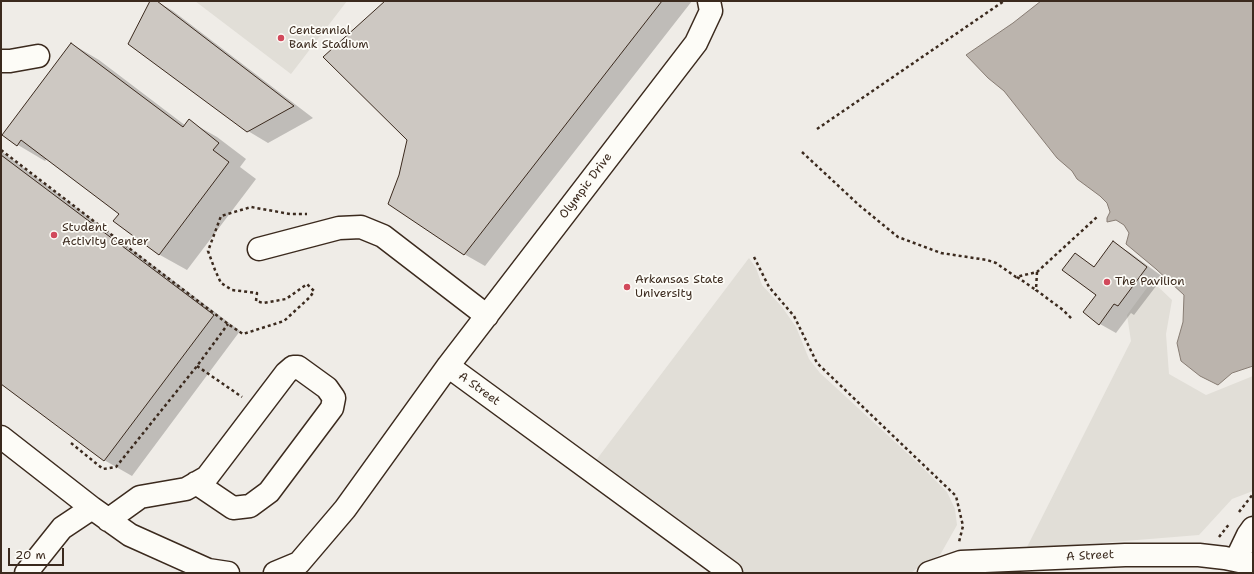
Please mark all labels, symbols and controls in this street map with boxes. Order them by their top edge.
place label: Centennial Bank Stadium [289,24,369,52]
marker: Centennial Bank Stadium [276,33,286,43]
street label: Olympic Drive [557,150,615,222]
place label: Student Activity Center [62,221,149,249]
marker: Student Activity Center [49,230,59,240]
place label: Arkansas State University [635,273,724,301]
place label: The Pavilion [1115,275,1185,289]
marker: The Pavilion [1102,277,1112,287]
marker: Arkansas State University [622,282,632,292]
street label: A Street [455,369,503,409]
scale bar [10,540,66,566]
text: 20 m [15,547,46,563]
street label: A Street [1066,548,1114,564]

